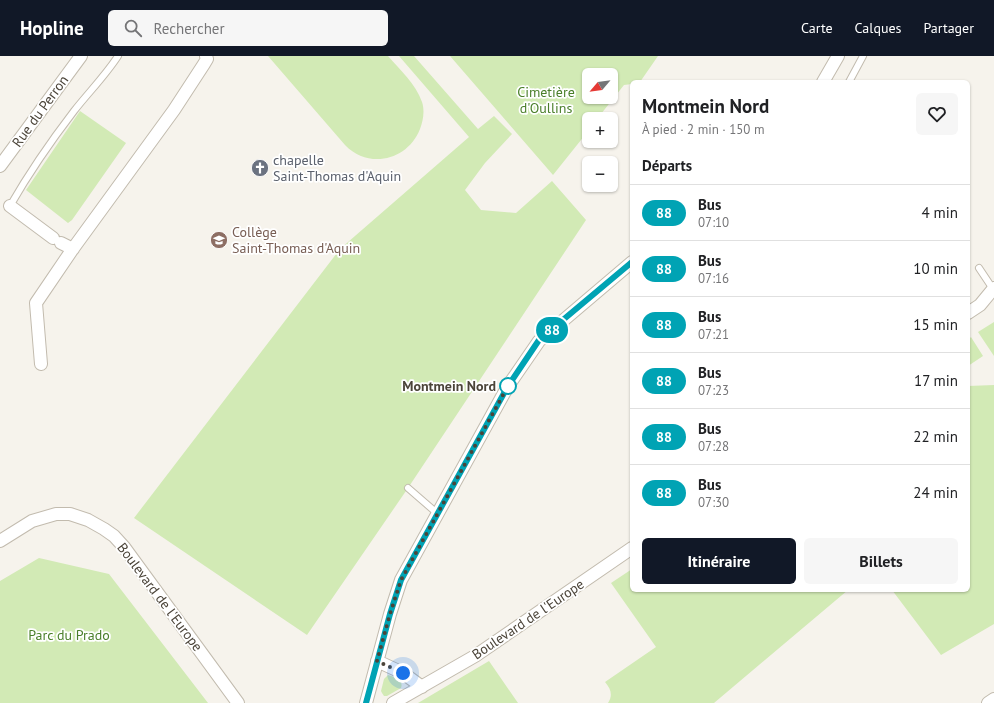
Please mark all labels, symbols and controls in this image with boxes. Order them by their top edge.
search box [108,10,388,46]
text: Hopline [20,16,84,40]
icon: search [122,17,144,39]
text: Rechercher [154,19,225,38]
text: Carte [801,19,833,37]
text: Calques [855,19,901,37]
text: Partager [923,19,974,37]
north arrow [582,68,618,104]
map controls [582,68,618,192]
street label: Rue du Perron [8,72,72,150]
park label: Cimetière d'Oullins [517,83,575,117]
button: heart [916,93,958,135]
text: Montmein Nord [642,94,769,118]
button: + [582,112,618,148]
text: À pied · 2 min · 150 m [642,121,764,138]
place label: chapelle Saint-Thomas d'Aquin [273,151,401,185]
button: − [582,156,618,192]
text: Départs [642,156,692,175]
church icon: chapelle Saint-Thomas d'Aquin [250,158,270,178]
text: Bus [698,195,721,214]
text: 4 min [921,203,958,222]
text: 88 [656,204,672,222]
text: 07:10 [698,214,729,231]
place label: Collège Saint-Thomas d'Aquin [232,223,360,257]
school or university icon: Collège Saint-Thomas d'Aquin [209,230,229,250]
text: Bus [698,251,721,270]
text: 10 min [913,259,958,278]
text: 88 [656,260,672,278]
text: 07:16 [698,270,729,287]
text: Bus [698,307,721,326]
text: 15 min [913,315,958,334]
text: 88 [656,316,672,334]
line badge: 88 [534,317,570,343]
text: 88 [544,321,560,339]
text: 07:21 [698,326,729,343]
text: Bus [698,363,721,382]
text: 17 min [914,371,958,390]
text: 88 [656,372,672,390]
place label: Montmein Nord [402,377,496,395]
marker: Montmein Nord [499,377,517,395]
text: 07:23 [698,382,729,399]
text: Bus [698,419,721,438]
text: 22 min [913,427,958,446]
text: 88 [656,428,672,446]
text: 07:28 [698,438,729,455]
text: Bus [698,475,721,494]
text: 24 min [913,483,958,502]
text: 88 [656,484,672,502]
text: 07:30 [698,494,729,511]
button: Itinéraire [642,538,796,584]
button: Billets [804,538,958,584]
street label: Boulevard de l'Europe [113,539,207,655]
street label: Boulevard de l'Europe [469,575,587,663]
park label: Parc du Prado [28,626,110,644]
your location [393,663,413,683]

